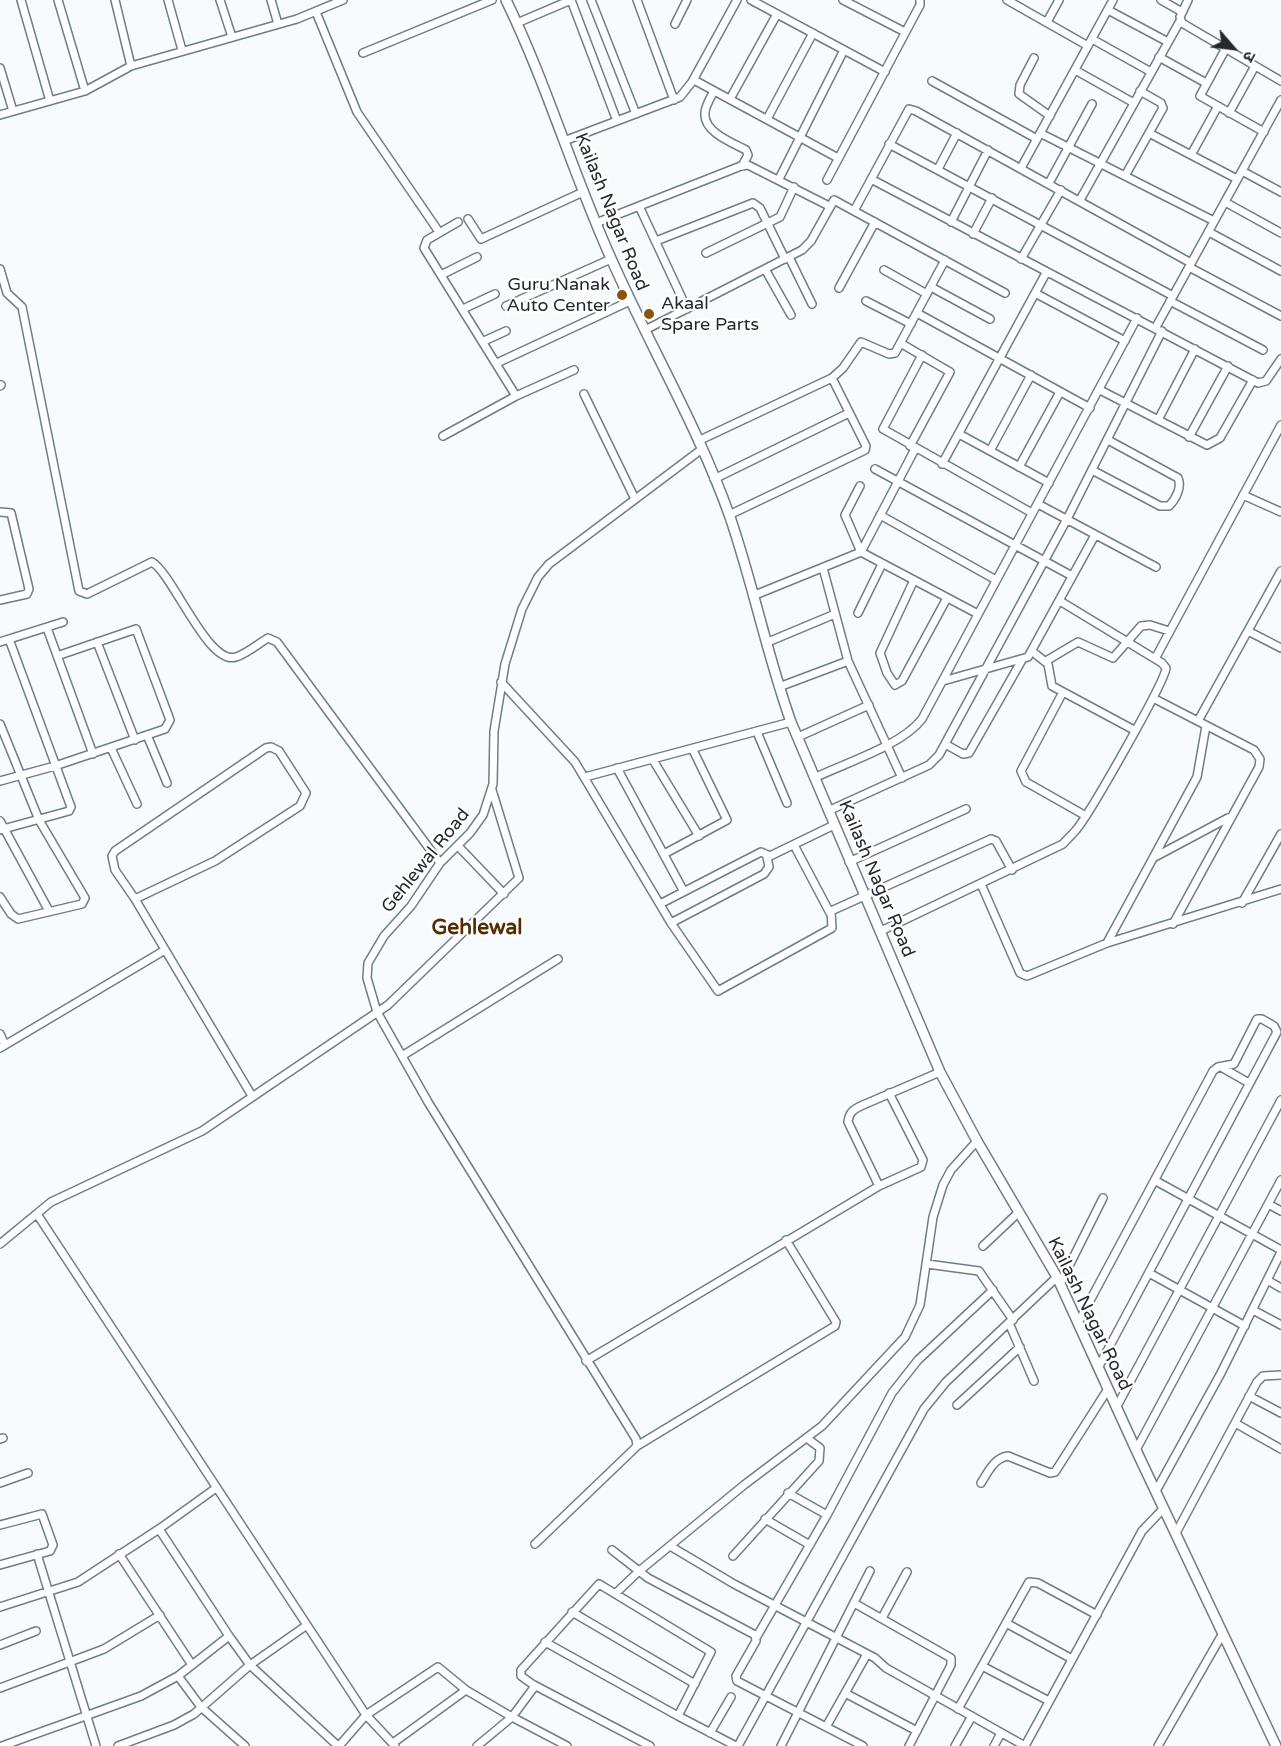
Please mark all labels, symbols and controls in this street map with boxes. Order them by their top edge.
north arrow [1203,18,1263,78]
text: उ [1238,48,1260,65]
street label: Kailash Nagar Road [569,130,653,294]
place label: Guru Nanak Auto Center [507,274,610,316]
marker: Guru Nanak Auto Center [615,288,629,302]
place label: Akaal Spare Parts [661,293,759,336]
marker: Akaal Spare Parts [642,307,656,321]
street label: Kailash Nagar Road [833,797,919,961]
street label: Gehlewal Road [377,804,475,918]
district label: Gehlewal [431,915,523,941]
street label: Kailash Nagar Road [1042,1234,1136,1394]

